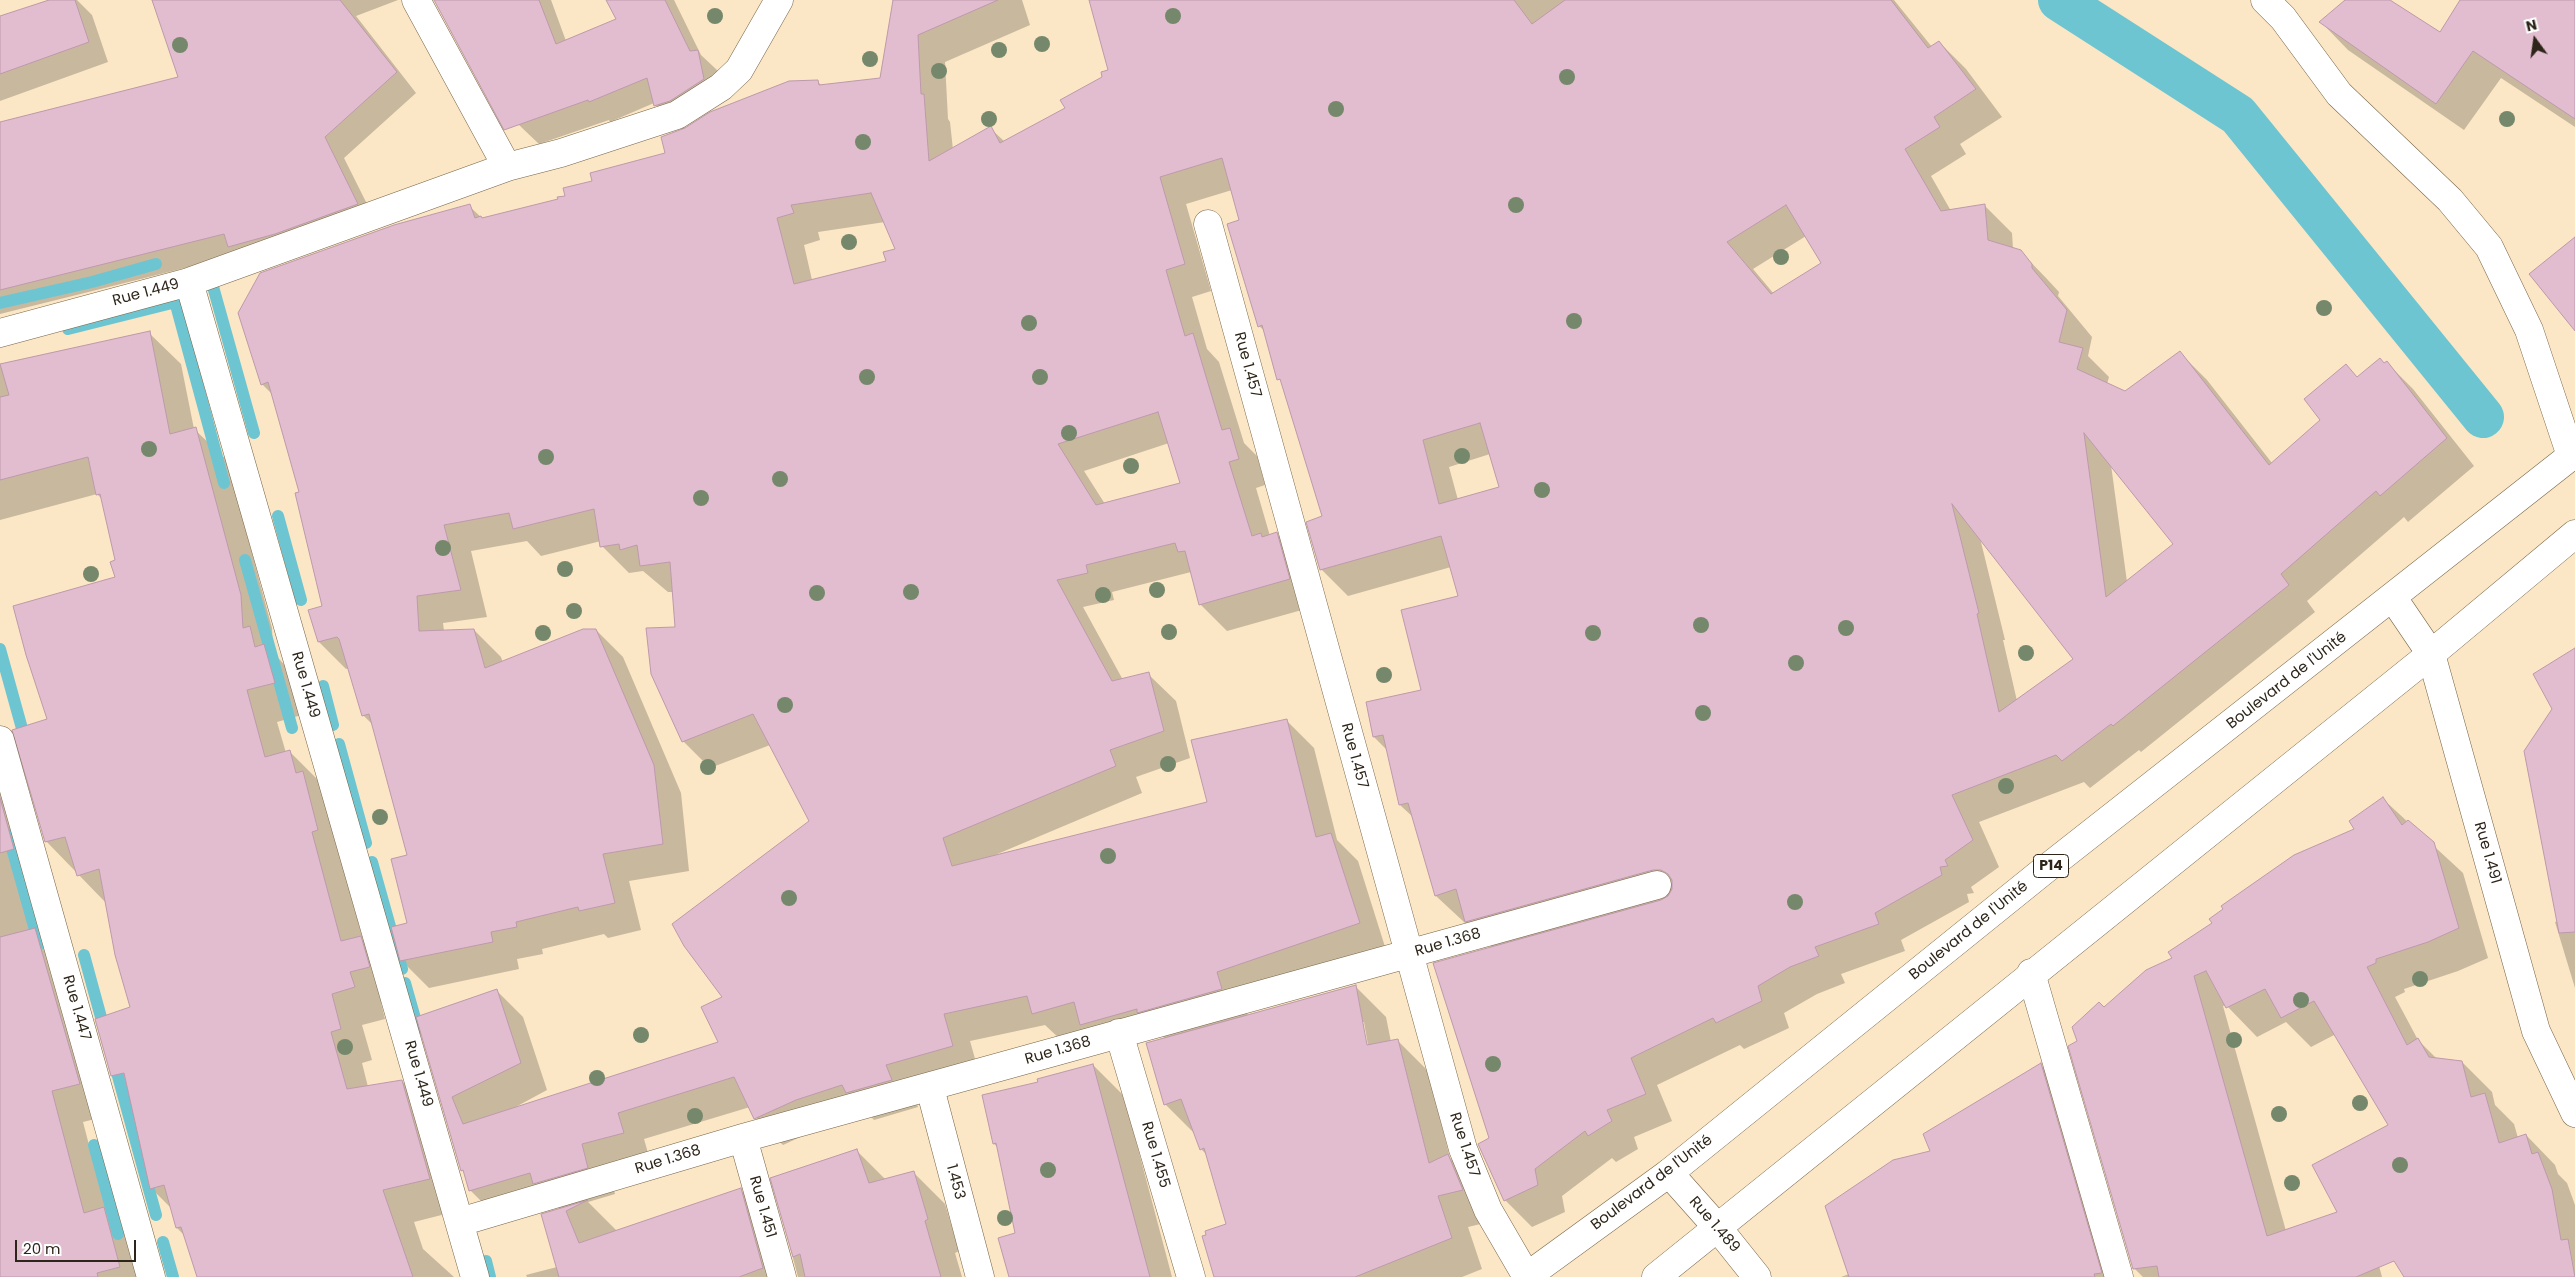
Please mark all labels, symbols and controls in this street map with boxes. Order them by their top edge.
text: N [2524,14,2539,36]
north arrow [2510,15,2560,65]
street label: Rue 1.449 [111,275,181,311]
street label: Rue 1.457 [1230,330,1264,400]
street label: Boulevard de l'Unité [2223,629,2351,733]
street label: Rue 1.449 [287,650,323,720]
street label: Rue 1.457 [1337,721,1371,791]
street label: Rue 1.491 [2470,820,2504,886]
road number: P14 [2034,854,2068,878]
street label: Boulevard de l'Unité [1906,878,2032,984]
street label: Rue 1.368 [1413,925,1483,961]
street label: Rue 1.447 [58,973,94,1043]
street label: Rue 1.368 [1023,1033,1093,1069]
street label: Rue 1.449 [400,1039,436,1109]
street label: Rue 1.457 [1445,1110,1483,1180]
street label: Rue 1.455 [1137,1120,1173,1190]
street label: Boulevard de l'Unité [1588,1131,1716,1235]
street label: Rue 1.368 [633,1141,703,1179]
street label: 1.453 [942,1162,968,1202]
street label: Rue 1.451 [745,1174,779,1240]
street label: Rue 1.489 [1685,1193,1743,1257]
scale bar [18,1230,139,1262]
text: 20 m [23,1238,61,1259]

